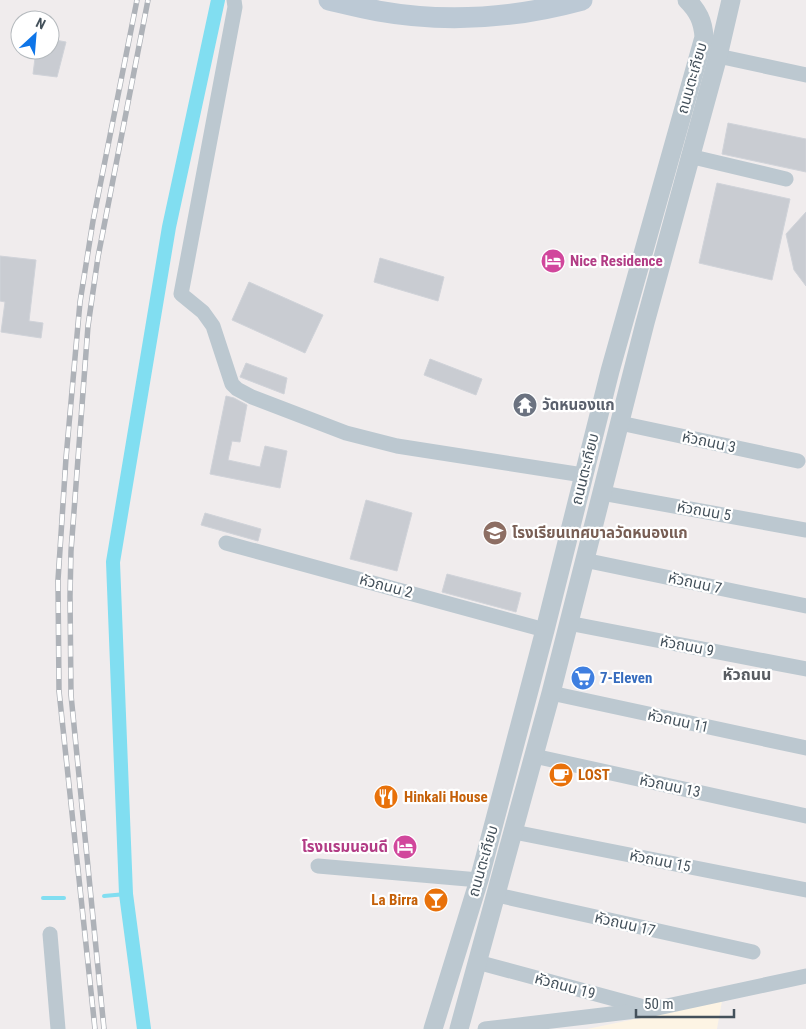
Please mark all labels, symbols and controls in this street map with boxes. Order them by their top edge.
north arrow [10,10,60,60]
text: N [33,14,48,32]
street label: ถนนตะเกียบ [673,40,711,116]
hotel icon: Nice Residence [540,248,566,274]
place label: Nice Residence [570,252,663,270]
temple icon: วัดหนองแก [512,392,538,418]
place label: วัดหนองแก [542,396,615,414]
street label: หัวถนน 3 [680,428,738,456]
street label: ถนนตะเกียบ [567,431,603,507]
street label: หัวถนน 5 [676,497,732,525]
school or university icon: โรงเรียนเทศบาลวัดหนองแก [482,520,508,546]
place label: โรงเรียนเทศบาลวัดหนองแก [512,524,688,542]
street label: หัวถนน 7 [666,569,724,597]
street label: หัวถนน 2 [357,570,415,602]
street label: หัวถนน 9 [659,632,715,660]
supermarket icon: 7-Eleven [570,665,596,691]
district label: หัวถนน [723,665,771,684]
place label: 7-Eleven [600,669,652,687]
street label: หัวถนน 11 [646,706,710,736]
cafe icon: LOST [548,762,574,788]
place label: LOST [578,766,610,784]
street label: หัวถนน 13 [638,771,702,801]
restaurant icon: Hinkali House [373,784,399,810]
place label: Hinkali House [404,788,488,806]
street label: ถนนตะเกียบ [464,823,502,899]
hotel icon: โรงแรมนอนดี [392,834,418,860]
place label: โรงแรมนอนดี [302,838,388,856]
street label: หัวถนน 15 [628,846,692,876]
bar icon: La Birra [423,887,449,913]
place label: La Birra [371,891,418,909]
street label: หัวถนน 17 [593,908,657,940]
street label: หัวถนน 19 [533,969,597,1003]
scale bar [636,986,734,1018]
text: 50 m [644,995,674,1013]

